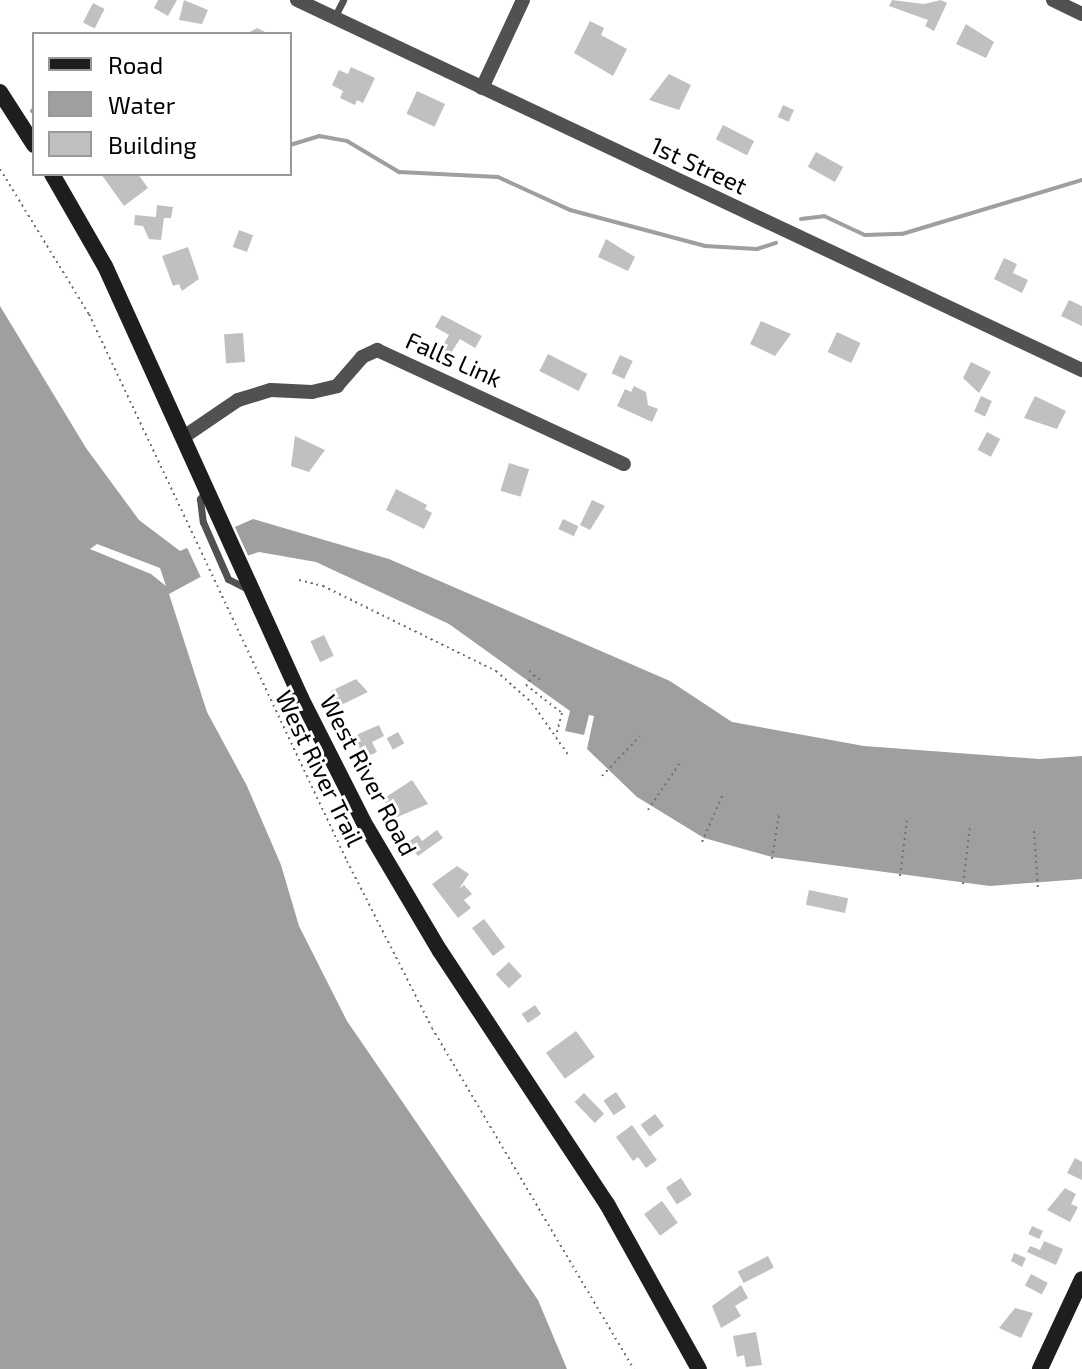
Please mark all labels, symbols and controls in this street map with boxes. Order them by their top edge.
legend [32,32,292,176]
text: Road [108,50,163,79]
text: Water [108,90,175,119]
text: Building [108,130,197,159]
street label: 1st Street [646,130,752,200]
street label: Falls Link [402,325,506,393]
street label: West River Trail [270,685,370,851]
street label: West River Road [314,689,424,861]

